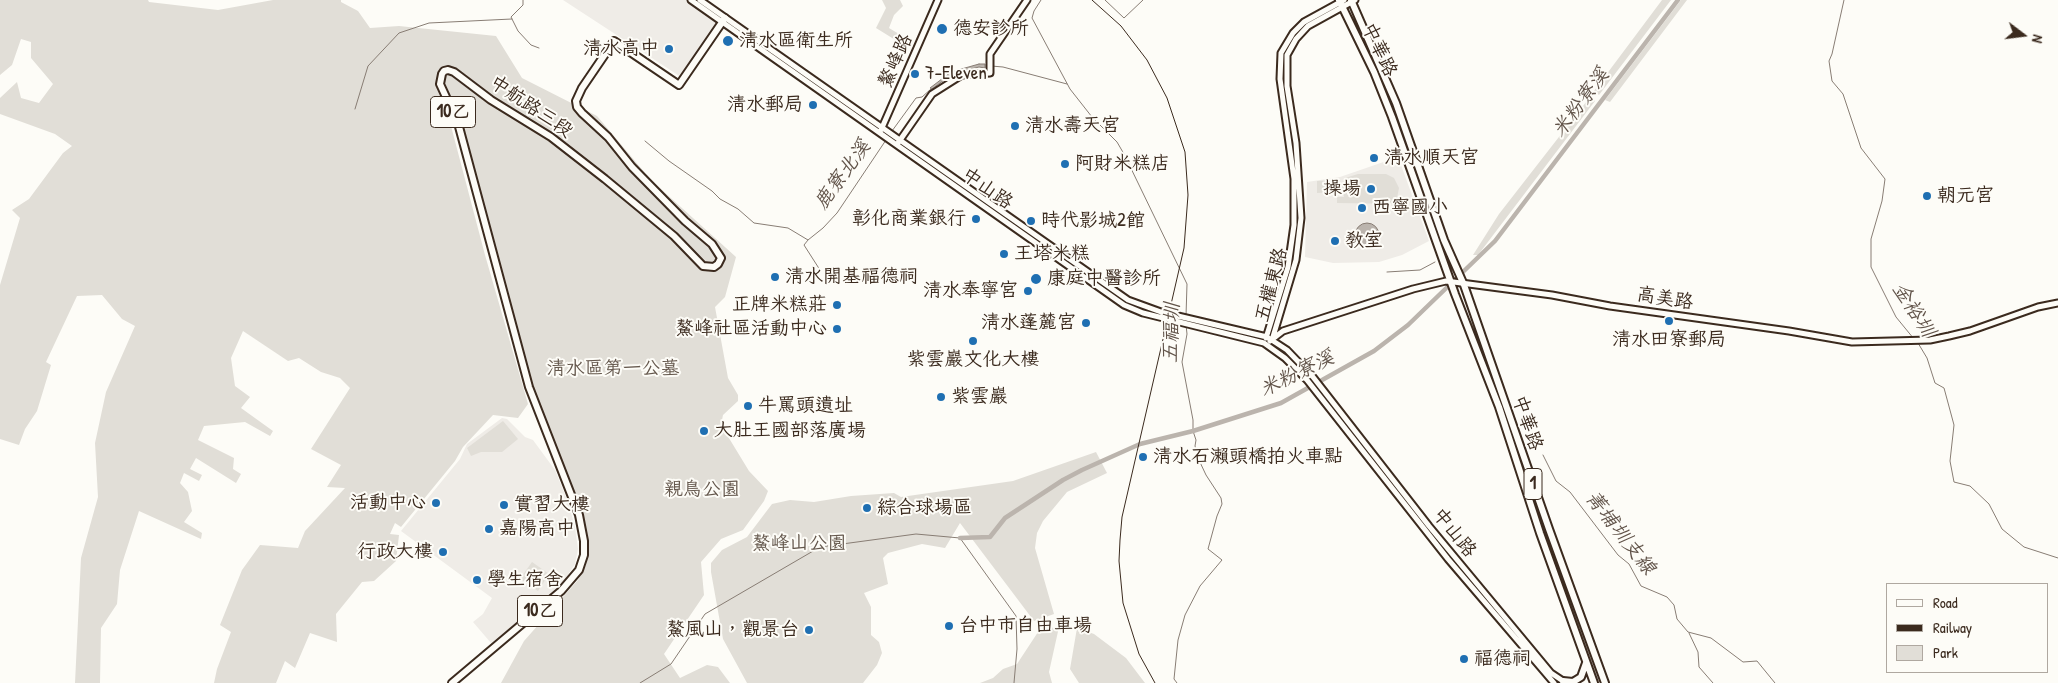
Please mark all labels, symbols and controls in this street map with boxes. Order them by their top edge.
north arrow [1998,10,2048,60]
place label: 德安診所 [953,18,1029,40]
street label: 中華路 [1357,19,1401,81]
marker: 德安診所 [935,22,949,36]
place label: 清水區衛生所 [739,30,853,52]
street label: 鰲峰路 [874,30,918,92]
text: N [2028,33,2048,45]
marker: 清水區衛生所 [721,34,735,48]
place label: 清水高中 [583,38,659,60]
marker: 清水高中 [663,43,675,55]
place label: 7-Eleven [925,63,987,85]
water label: 米粉寮溪 [1547,64,1615,142]
marker: 7-Eleven [909,68,921,80]
street label: 中航路三段 [485,71,577,143]
place label: 清水郵局 [727,94,803,116]
road number: 10乙 [430,96,476,128]
marker: 清水郵局 [807,99,819,111]
place label: 清水壽天宮 [1025,115,1120,137]
marker: 清水壽天宮 [1009,120,1021,132]
water label: 鹿寮北溪 [810,136,876,214]
place label: 清水順天宮 [1384,147,1479,169]
marker: 清水順天宮 [1368,152,1380,164]
place label: 阿財米糕店 [1075,153,1170,175]
marker: 阿財米糕店 [1059,158,1071,170]
street label: 中山路 [957,163,1017,215]
place label: 操場 [1323,178,1361,200]
marker: 操場 [1365,183,1377,195]
place label: 朝元宮 [1937,185,1994,207]
marker: 朝元宮 [1921,190,1933,202]
place label: 西寧國小 [1372,197,1448,219]
marker: 西寧國小 [1356,202,1368,214]
place label: 彰化商業銀行 [852,208,966,230]
place label: 時代影城2館 [1041,210,1145,232]
marker: 彰化商業銀行 [970,213,982,225]
marker: 時代影城2館 [1025,215,1037,227]
place label: 教室 [1345,230,1383,252]
marker: 教室 [1329,235,1341,247]
place label: 王塔米糕 [1014,243,1090,265]
street label: 五權東路 [1251,245,1293,325]
marker: 王塔米糕 [998,248,1010,260]
place label: 清水開基福德祠 [785,266,918,288]
place label: 康庭中醫診所 [1047,268,1161,290]
marker: 清水開基福德祠 [769,271,781,283]
marker: 康庭中醫診所 [1029,272,1043,286]
water label: 金裕圳 [1887,278,1939,342]
place label: 清水奉寧宮 [923,280,1018,302]
street label: 高美路 [1635,283,1695,315]
marker: 清水奉寧宮 [1022,285,1034,297]
place label: 正牌米糕莊 [732,294,827,316]
marker: 正牌米糕莊 [831,299,843,311]
water label: 五福圳 [1159,303,1185,363]
place label: 清水蓬麓宮 [981,312,1076,334]
marker: 清水田寮郵局 [1663,315,1675,327]
marker: 清水蓬麓宮 [1080,317,1092,329]
place label: 鰲峰社區活動中心 [675,318,827,340]
marker: 鰲峰社區活動中心 [831,323,843,335]
place label: 清水田寮郵局 [1612,329,1726,351]
marker: 紫雲巖文化大樓 [967,335,979,347]
water label: 米粉寮溪 [1256,346,1338,402]
place label: 紫雲巖文化大樓 [907,349,1039,371]
park label: 清水區第一公墓 [547,358,679,380]
place label: 紫雲巖 [951,386,1008,408]
marker: 紫雲巖 [935,391,947,403]
street label: 中華路 [1507,392,1547,454]
place label: 牛罵頭遺址 [758,395,853,417]
marker: 牛罵頭遺址 [742,400,754,412]
place label: 大肚王國部落廣場 [714,420,866,442]
marker: 大肚王國部落廣場 [698,425,710,437]
place label: 清水石瀨頭橋拍火車點 [1153,446,1343,468]
marker: 清水石瀨頭橋拍火車點 [1137,451,1149,463]
road number: 1 [1524,468,1542,499]
park label: 親鳥公園 [664,479,740,501]
water label: 菁埔圳支線 [1580,486,1660,580]
place label: 活動中心 [350,492,426,514]
place label: 實習大樓 [514,494,590,516]
marker: 活動中心 [430,497,442,509]
place label: 綜合球場區 [877,497,972,519]
marker: 實習大樓 [498,499,510,511]
marker: 綜合球場區 [861,502,873,514]
street label: 中山路 [1427,504,1481,562]
place label: 嘉陽高中 [499,518,575,540]
marker: 嘉陽高中 [483,523,495,535]
park label: 鰲峰山公園 [752,533,846,555]
place label: 行政大樓 [357,541,433,563]
marker: 行政大樓 [437,546,449,558]
place label: 學生宿舍 [487,569,563,591]
marker: 學生宿舍 [471,574,483,586]
legend [1886,583,2048,673]
text: Road [1933,592,1958,613]
road number: 10乙 [518,596,562,626]
place label: 台中市自由車場 [959,615,1092,637]
text: Railway [1933,617,1972,638]
place label: 鰲風山，觀景台 [666,619,799,641]
marker: 台中市自由車場 [943,620,955,632]
marker: 鰲風山，觀景台 [803,624,815,636]
text: Park [1933,642,1958,663]
place label: 福德祠 [1474,648,1531,670]
marker: 福德祠 [1458,653,1470,665]

